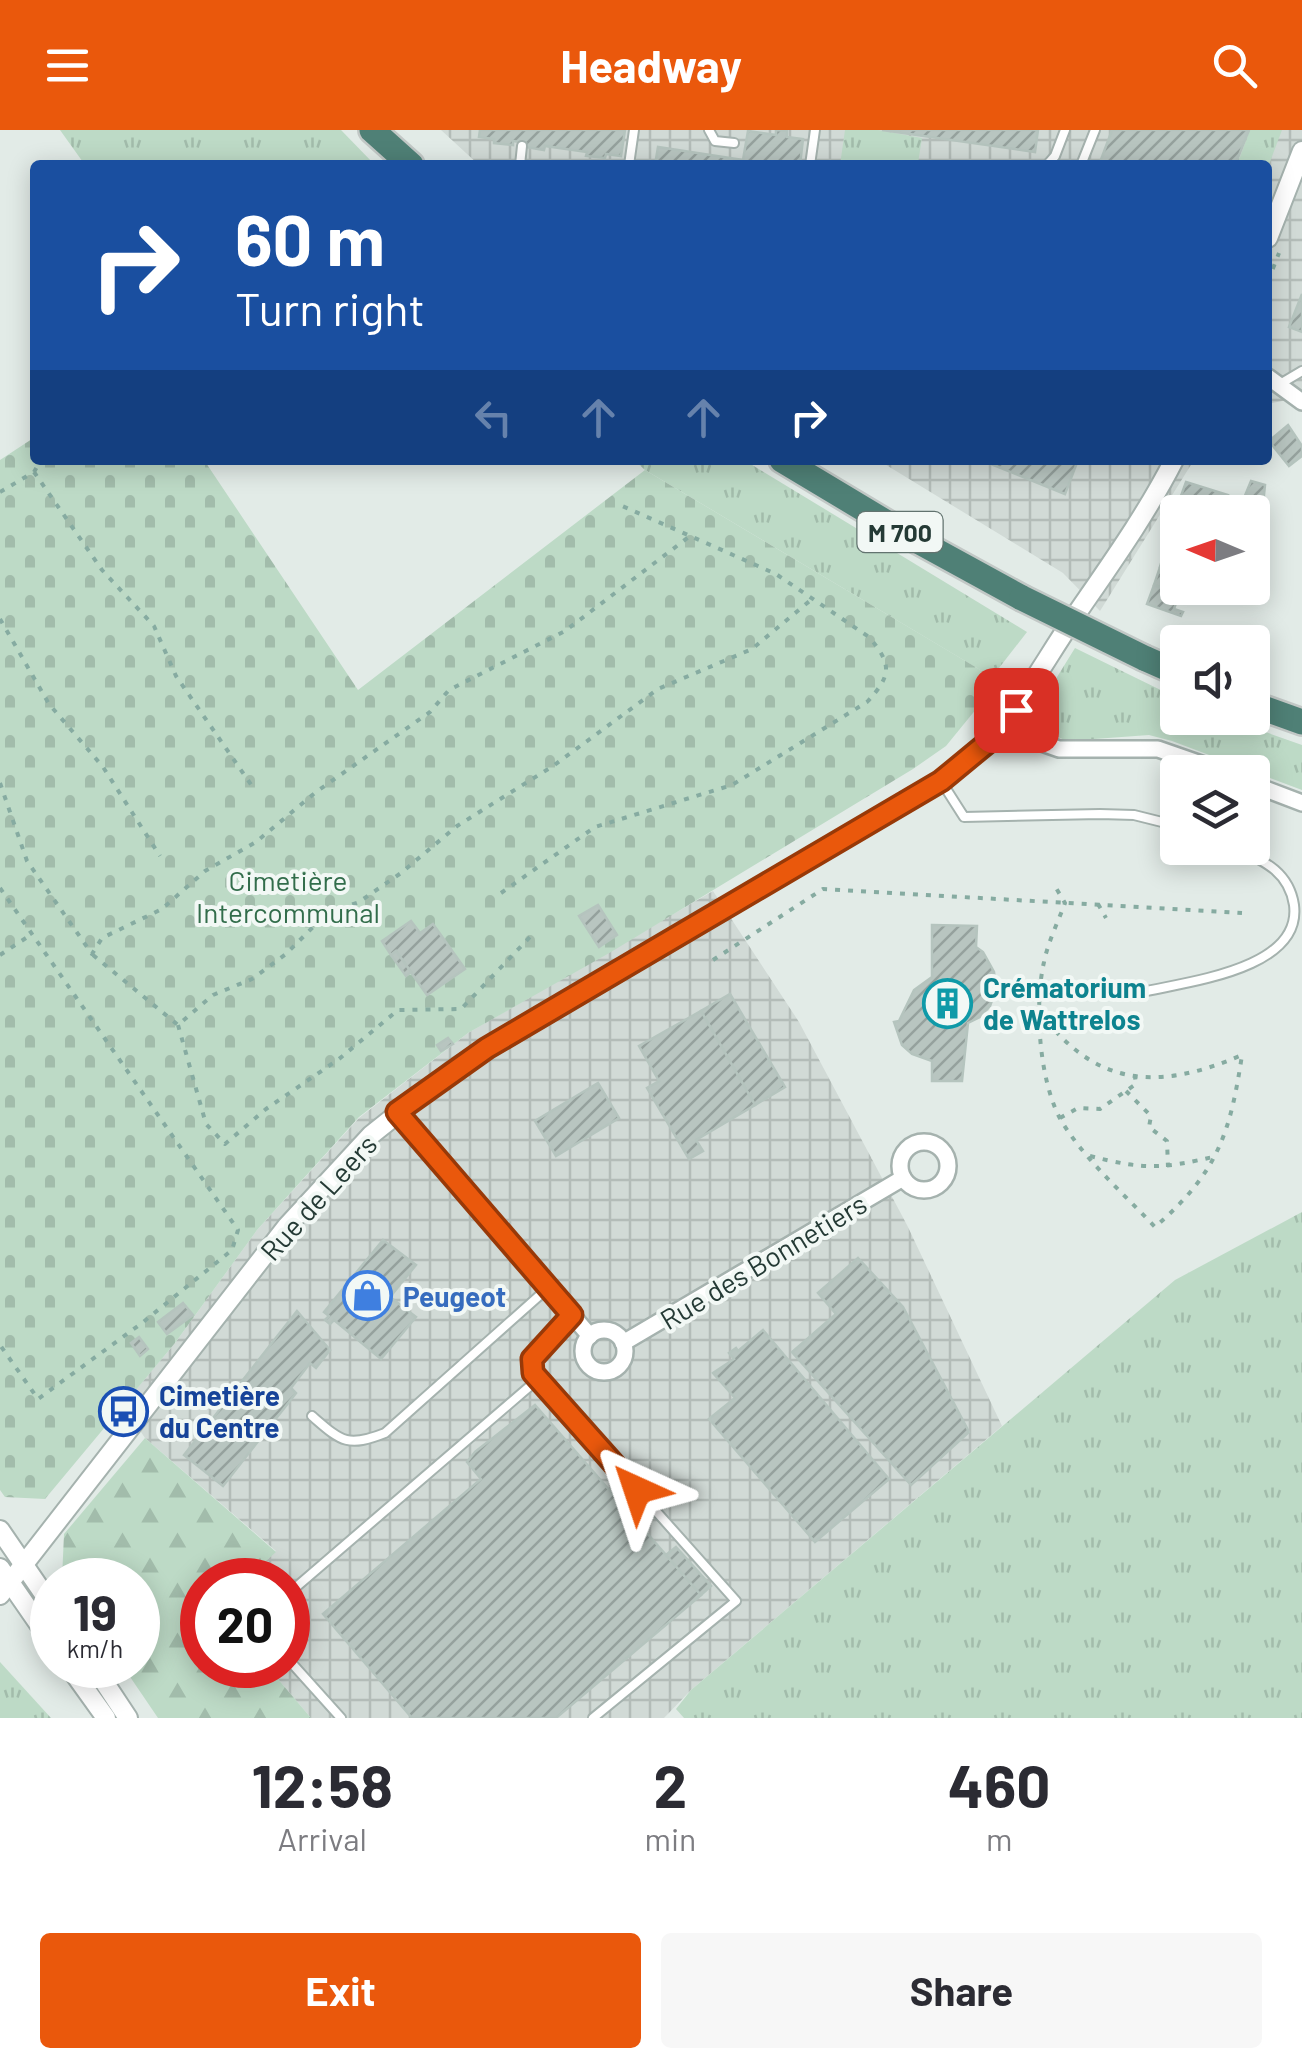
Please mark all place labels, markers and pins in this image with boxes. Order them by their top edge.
pin [974,668,1059,753]
place label: Crématorium de Wattrelos [983,970,1146,1036]
building icon: Crématorium de Wattrelos [922,977,974,1029]
shop icon: Peugeot [342,1270,394,1322]
place label: Peugeot [403,1279,506,1313]
place label: Cimetière du Centre [159,1378,280,1444]
bus stop icon: Cimetière du Centre [98,1385,150,1437]

